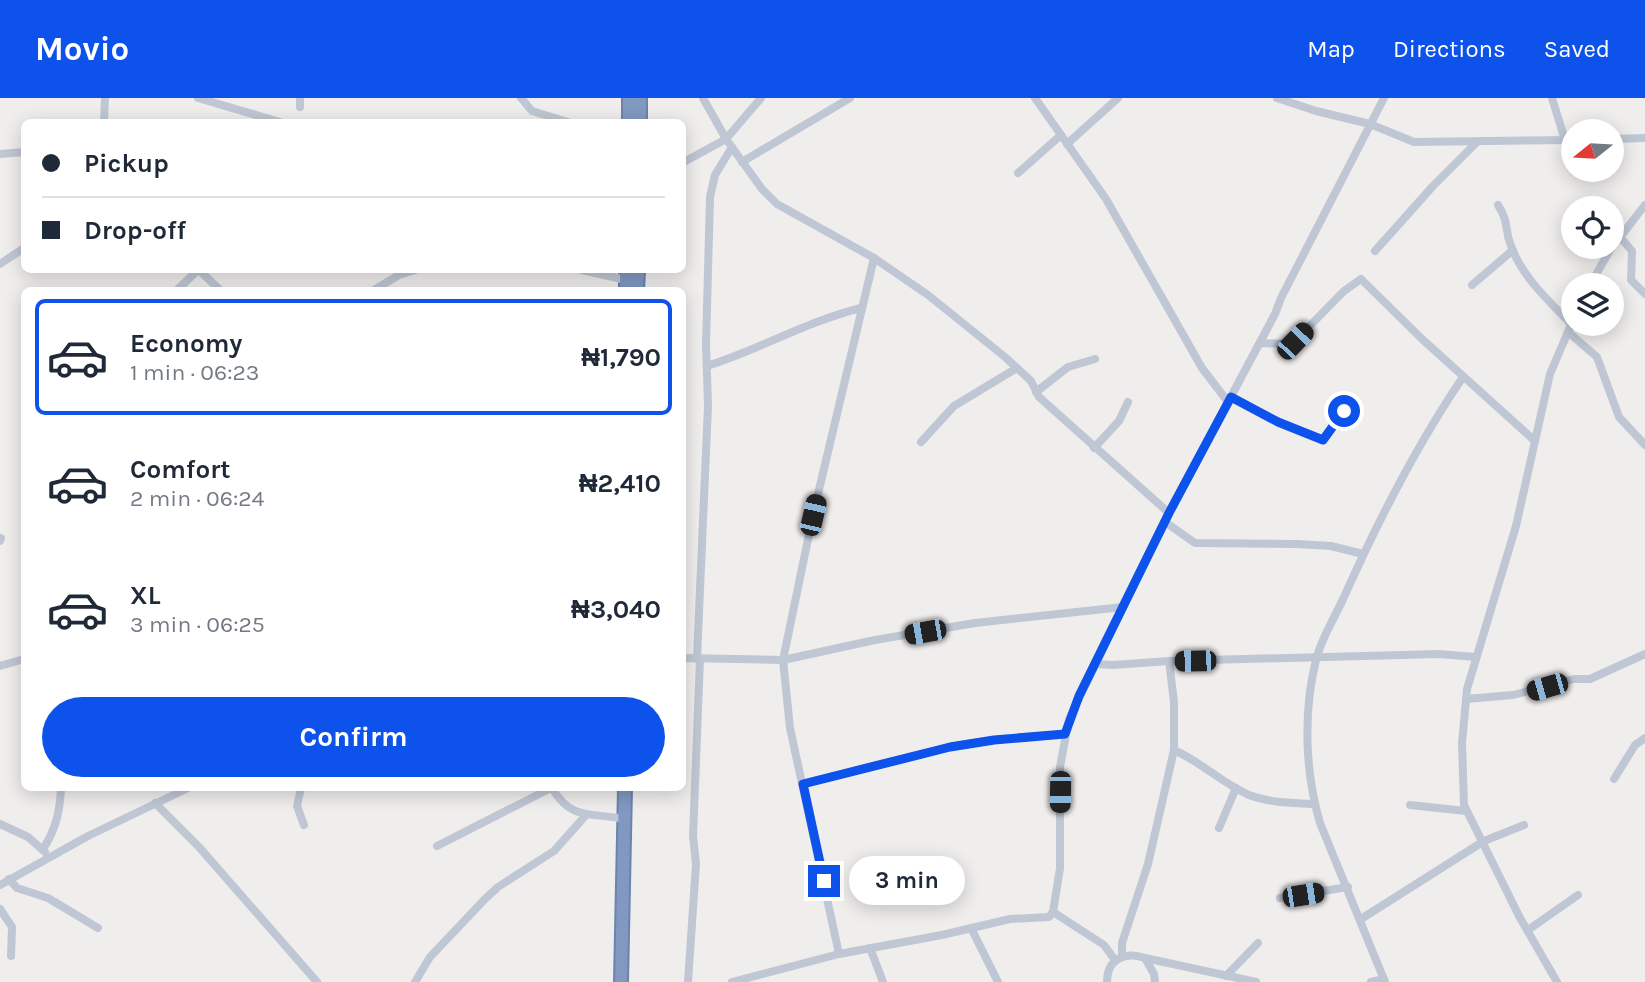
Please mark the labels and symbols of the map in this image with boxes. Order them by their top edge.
north arrow [1561,119,1624,182]
car [1273,319,1318,363]
route start [1328,395,1360,427]
car [799,492,828,538]
car [903,618,948,646]
car [1174,650,1217,672]
car [1524,671,1571,703]
car [1050,771,1071,813]
callout: 3 min [848,856,964,906]
route end [808,865,840,897]
car [1281,881,1326,909]

